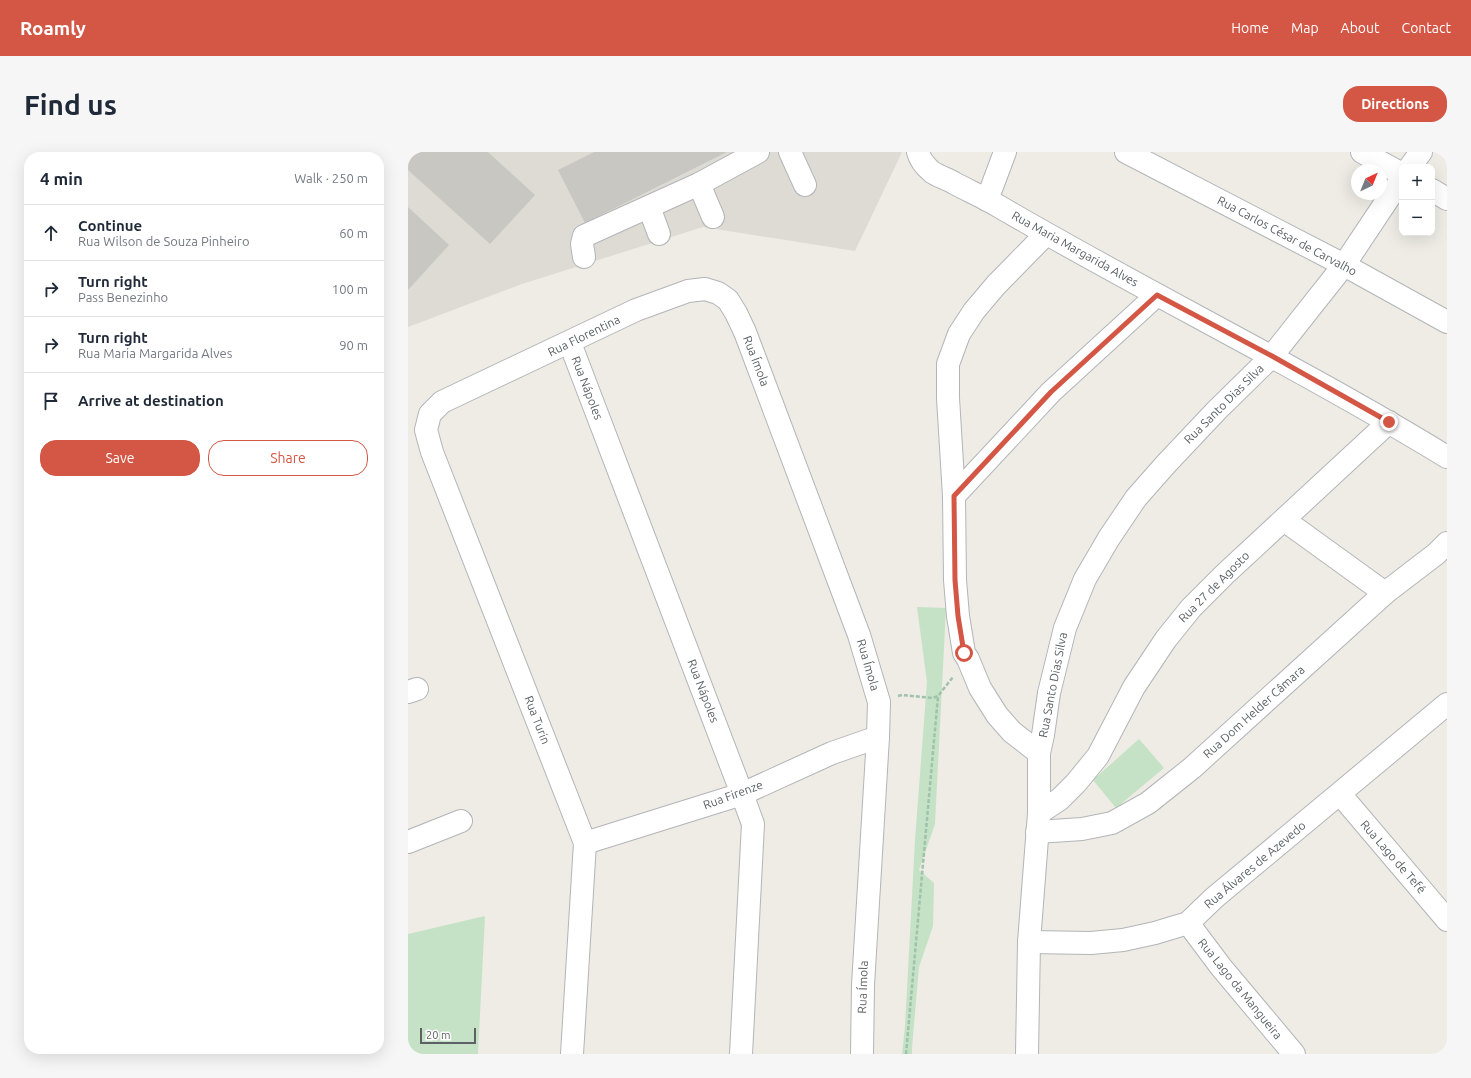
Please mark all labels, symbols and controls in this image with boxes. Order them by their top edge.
text: Roamly [20,17,86,39]
text: Home [1231,20,1269,36]
text: Map [1291,20,1319,36]
text: About [1341,20,1380,36]
text: Contact [1402,20,1451,36]
button: Directions [1343,86,1447,122]
text: Find us [24,89,117,120]
north arrow [1351,164,1387,200]
map controls [1399,164,1435,236]
button: + [1399,164,1435,200]
text: 4 min [40,169,83,188]
text: Walk · 250 m [294,171,368,185]
street label: Rua Carlos César de Carvalho [1215,193,1359,278]
button: − [1399,200,1435,236]
street label: Rua Maria Margarida Alves [1010,208,1141,289]
text: Continue [78,217,142,234]
icon: ahead [40,222,62,244]
text: 60 m [339,226,368,240]
text: Rua Wilson de Souza Pinheiro [78,234,250,248]
text: Turn right [78,273,148,290]
icon: right [40,278,62,300]
text: 100 m [332,282,368,296]
text: Pass Benezinho [78,290,168,304]
street label: Rua Florentina [546,313,622,359]
text: Turn right [78,329,148,346]
icon: right [40,334,62,356]
street label: Rua Ímola [741,334,772,388]
text: 90 m [339,338,368,352]
text: Rua Maria Margarida Alves [78,346,232,360]
street label: Rua Nápoles [569,354,606,421]
street label: Rua Santo Dias Silva [1181,361,1266,446]
icon: arrive [40,390,62,412]
text: Arrive at destination [78,392,224,409]
route end [1380,413,1398,431]
button: Save [40,440,200,476]
button: Share [208,440,368,476]
street label: Rua 27 de Agosto [1176,549,1252,625]
street label: Rua Santo Dias Silva [1036,631,1069,739]
street label: Rua Ímola [855,638,882,692]
route start [955,644,973,662]
street label: Rua Nápoles [685,657,722,724]
street label: Rua Dom Helder Câmara [1200,663,1307,761]
street label: Rua Turin [522,694,553,746]
street label: Rua Firenze [701,778,764,811]
street label: Rua Álvares de Azevedo [1201,818,1308,911]
street label: Rua Lago de Tefé [1358,818,1429,896]
street label: Rua Lago da Mangueira [1196,936,1285,1042]
street label: Rua Ímola [855,960,870,1014]
scale bar [420,1026,476,1045]
text: 20 m [426,1029,450,1041]

